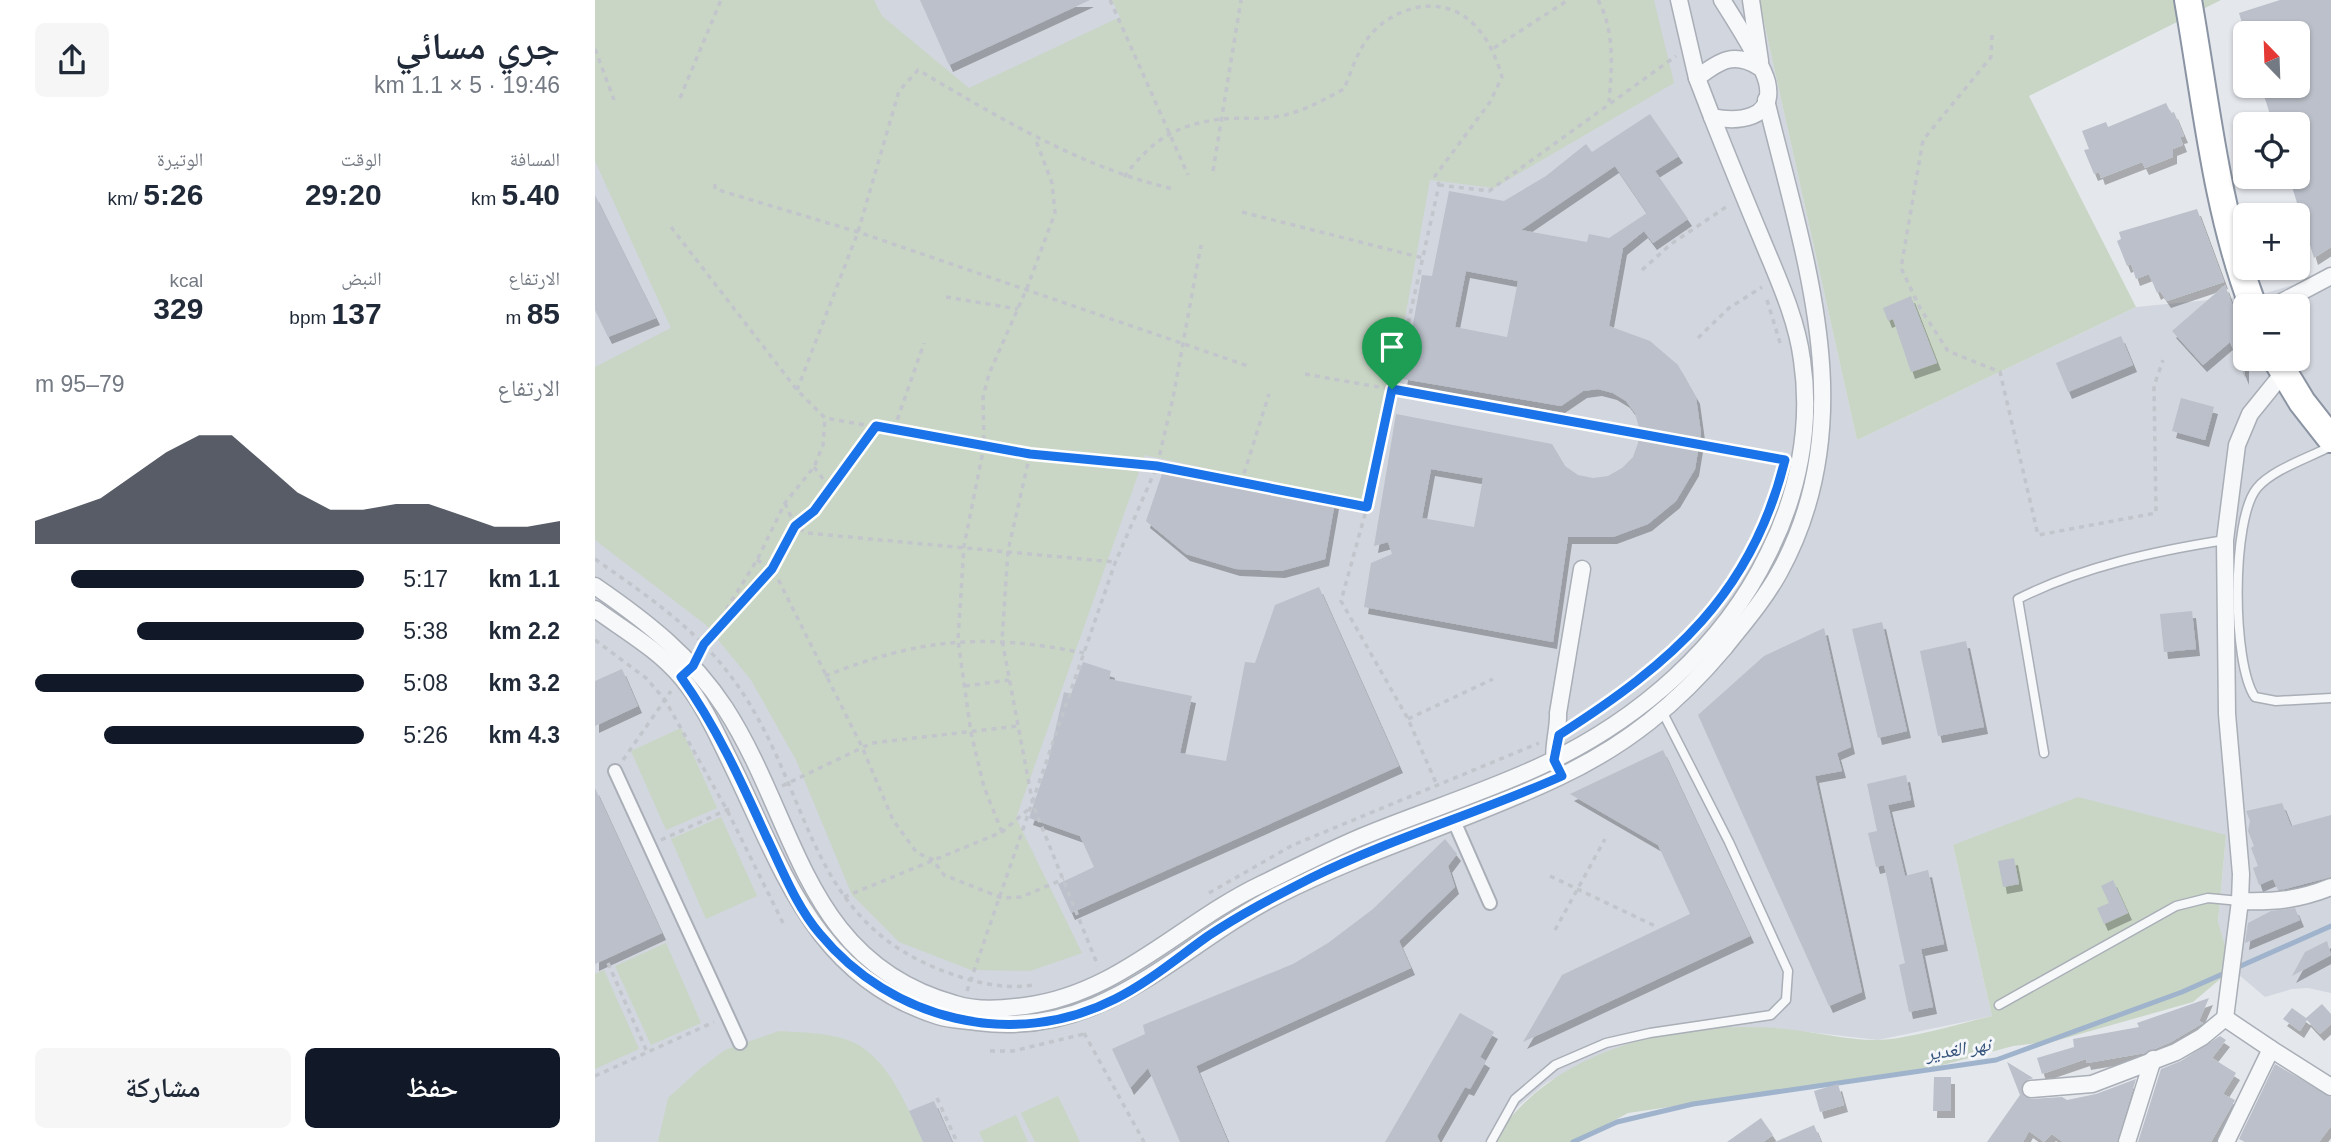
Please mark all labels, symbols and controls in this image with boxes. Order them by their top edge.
north arrow [2233,21,2310,98]
map controls [2233,21,2310,371]
button: share [35,23,109,97]
text: جري مسائي [395,25,560,67]
text: 19:46 · 5 × 1.1 km [374,72,560,98]
button: locate [2233,112,2310,189]
text: الوتيرة [157,149,203,170]
text: الوقت [341,149,382,170]
text: المسافة [510,149,560,170]
text: 5:26 [143,178,203,211]
text: 29:20 [305,178,382,211]
text: 5.40 [502,178,560,211]
text: /km [107,188,143,209]
text: km [471,188,502,209]
button: + [2233,203,2310,280]
text: النبض [341,268,382,289]
text: الارتفاع [508,268,560,289]
text: kcal [170,270,203,291]
text: 329 [153,292,203,325]
button: − [2233,294,2310,371]
text: 137 [332,297,382,330]
text: 85 [527,297,560,330]
text: bpm [289,307,332,328]
text: m [506,307,527,328]
pin [1362,317,1422,389]
icon: arrive [1373,328,1411,366]
text: 79–95 m [35,371,125,397]
text: الارتفاع [497,375,560,401]
text: 5:17 [403,566,448,592]
text: 1.1 km [488,566,560,592]
text: 5:38 [403,618,448,644]
text: 2.2 km [488,618,560,644]
text: 5:08 [403,670,448,696]
text: 3.2 km [488,670,560,696]
text: 5:26 [403,722,448,748]
text: 4.3 km [488,722,560,748]
water label: نهر الغدير [1922,1033,1995,1065]
button: مشاركة [35,1048,291,1128]
button: حفظ [305,1048,560,1128]

